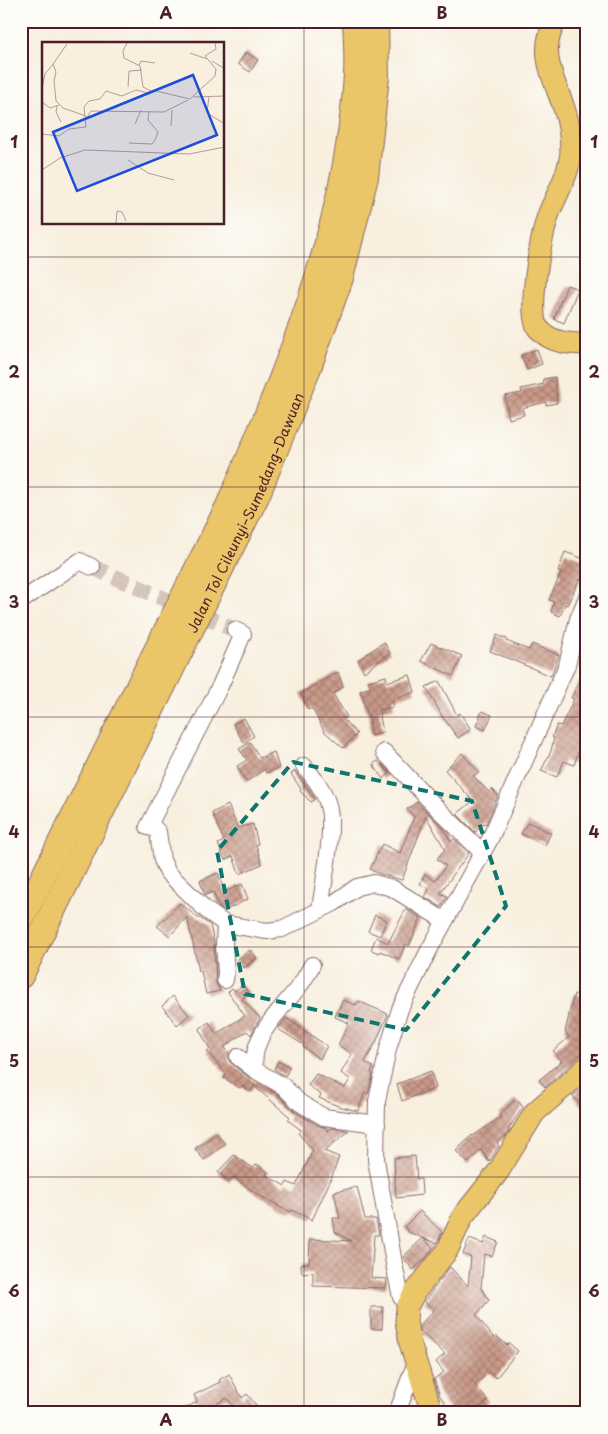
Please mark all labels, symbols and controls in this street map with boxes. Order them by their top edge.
text: A [160,0,173,24]
text: B [437,0,448,24]
inset map [42,42,225,225]
text: 1 [10,129,18,153]
text: 1 [590,129,598,153]
text: 2 [8,359,20,383]
text: 2 [588,359,600,383]
street label: Jalan Tol Cileunyi–Sumedang–Dawuan [181,389,308,636]
text: 3 [9,589,19,613]
text: 3 [589,589,599,613]
text: 4 [9,819,20,843]
text: 4 [589,819,600,843]
text: 5 [9,1048,19,1072]
text: 5 [589,1048,599,1072]
text: 6 [8,1278,20,1302]
text: 6 [588,1278,600,1302]
text: A [160,1407,173,1431]
text: B [437,1407,448,1431]

